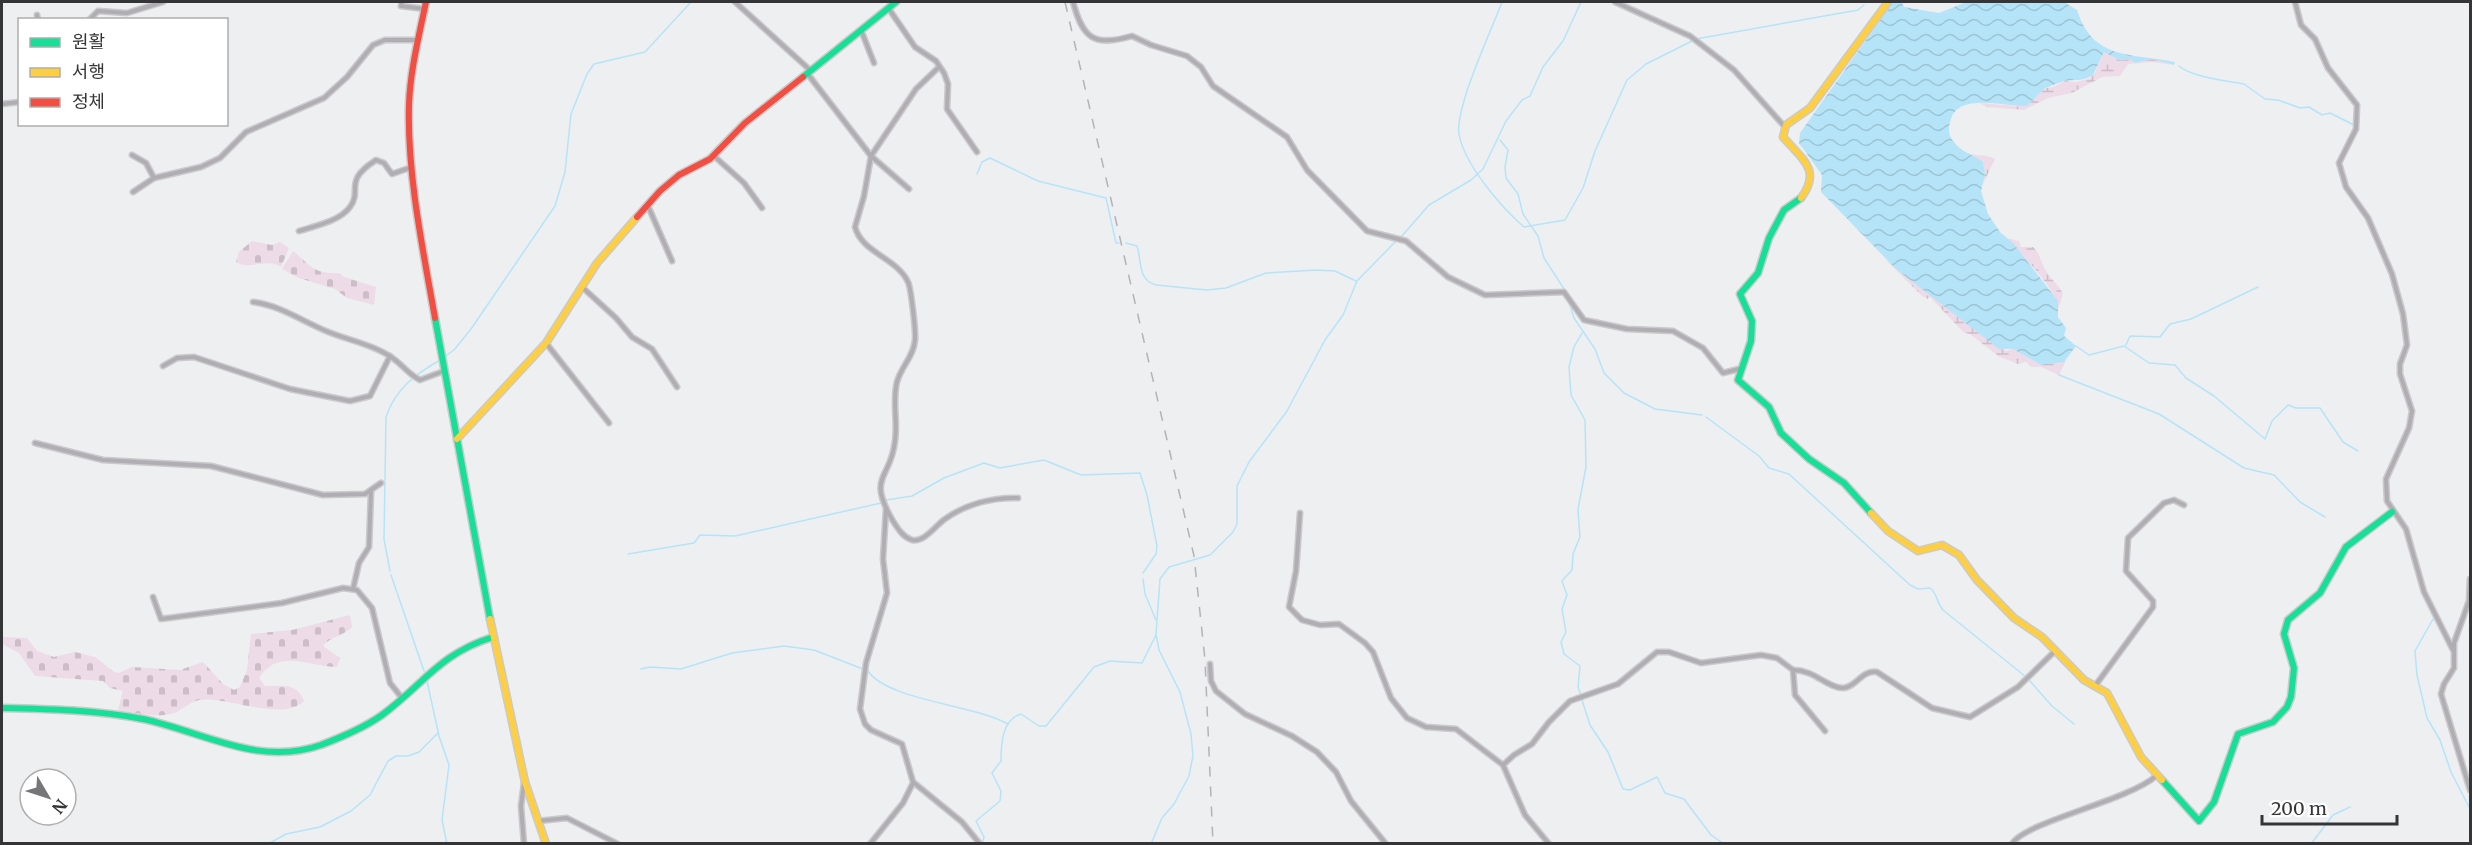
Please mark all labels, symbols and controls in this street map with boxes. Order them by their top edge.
legend [18,18,228,126]
text: 원활 [72,30,105,53]
text: 서행 [72,60,105,83]
text: 정체 [72,90,105,113]
north arrow [18,767,78,827]
scale bar [2262,788,2397,826]
text: N [48,795,71,818]
text: 200 m [2271,797,2327,820]

